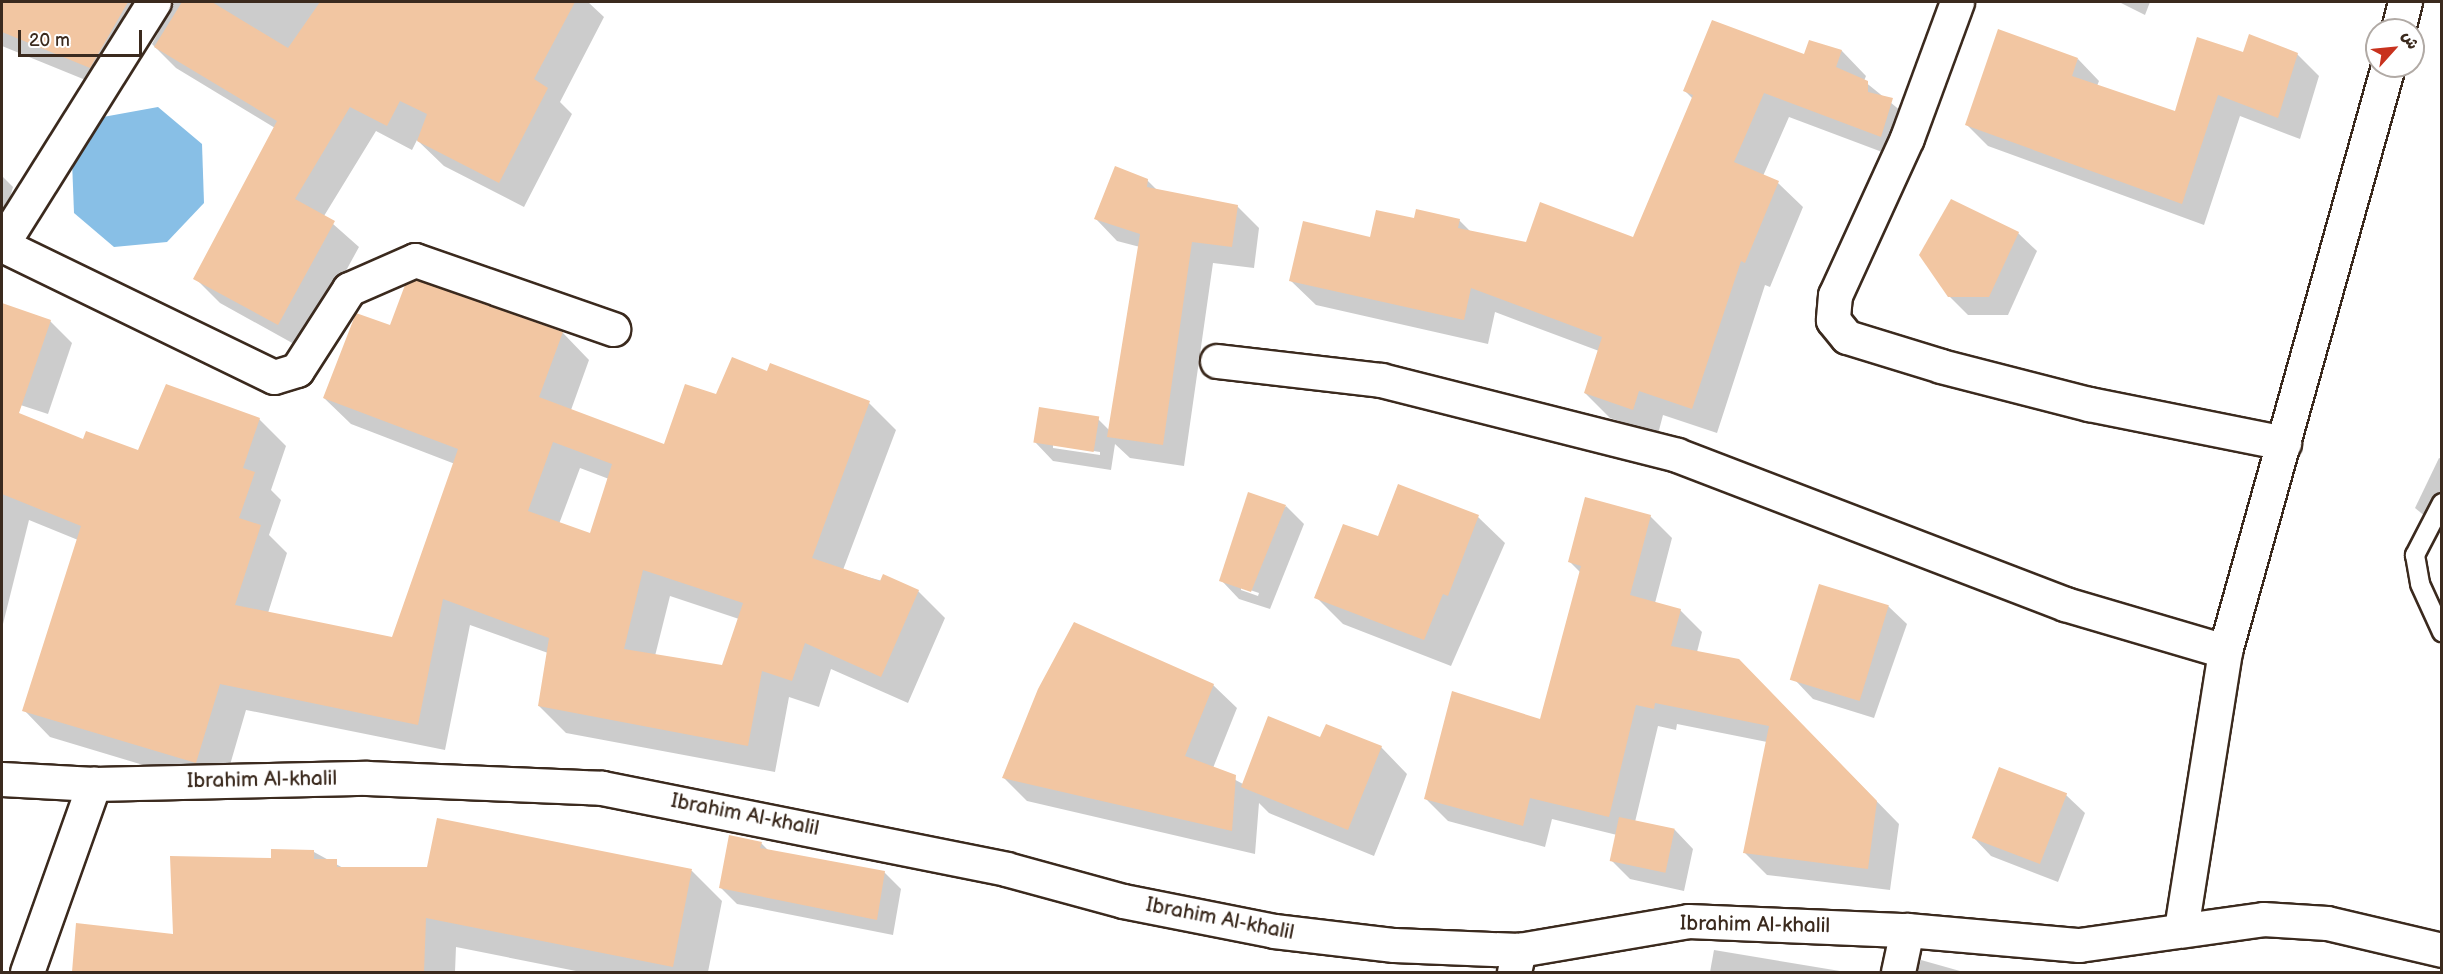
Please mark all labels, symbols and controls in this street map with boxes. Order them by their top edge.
scale bar [21,18,146,56]
north arrow [2365,18,2425,78]
text: ش [2397,28,2422,53]
text: 20 m [29,30,70,51]
street label: Ibrahim Al-khalil [187,766,337,794]
street label: Ibrahim Al-khalil [669,788,821,842]
street label: Ibrahim Al-khalil [1144,892,1296,946]
street label: Ibrahim Al-khalil [1680,911,1830,939]

